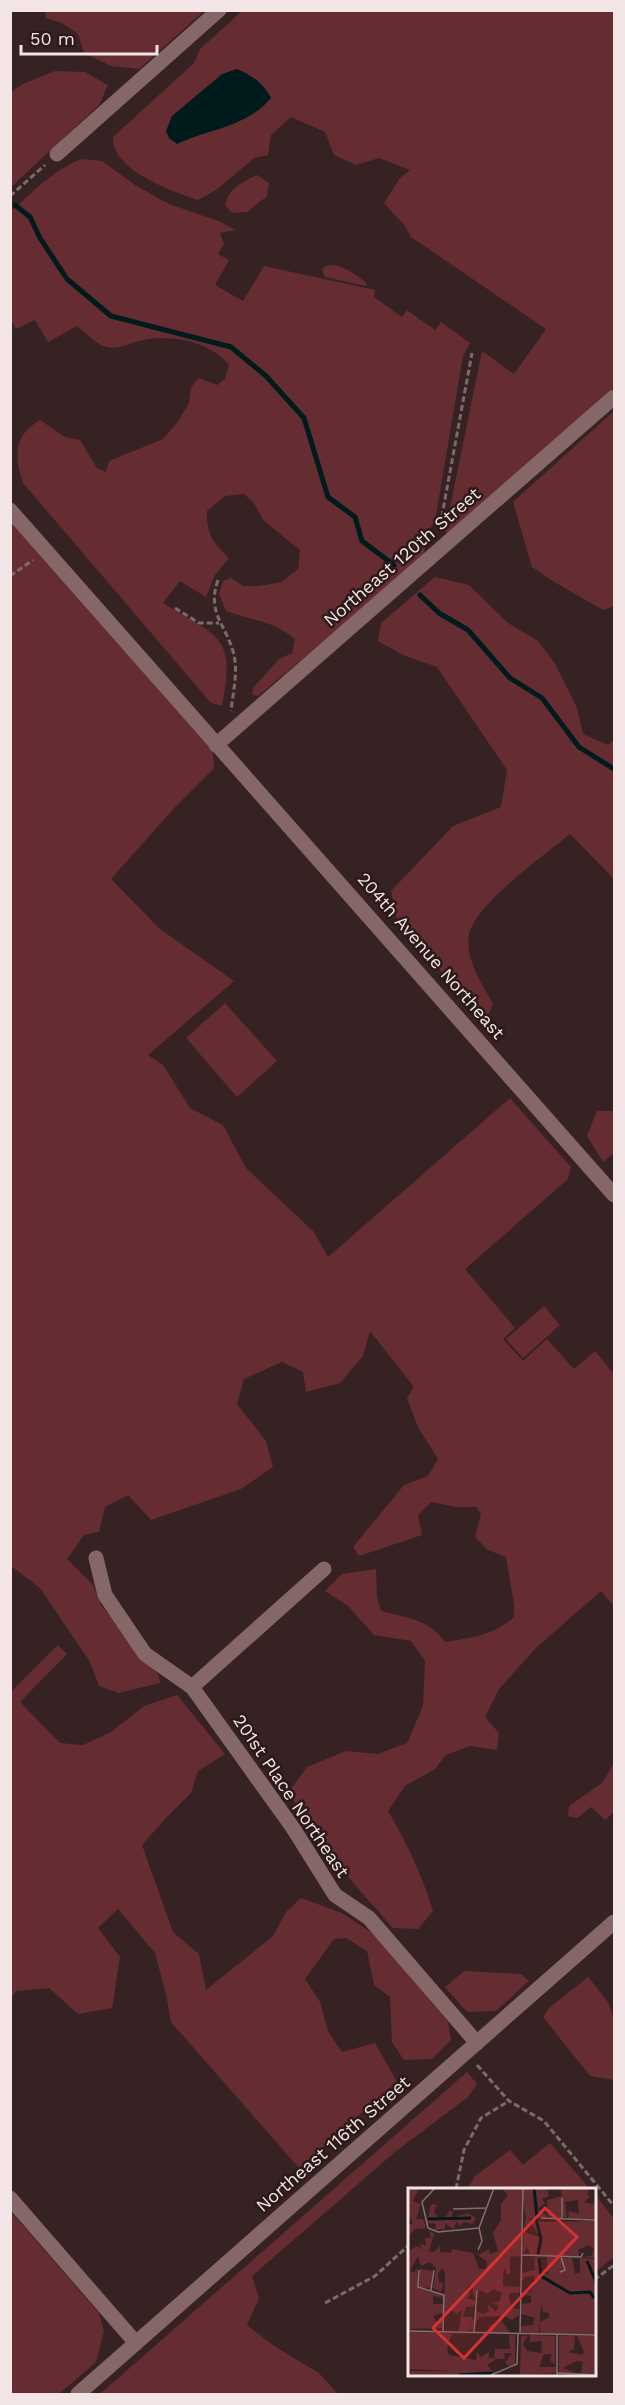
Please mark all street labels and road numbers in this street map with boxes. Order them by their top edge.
street label: Northeast 120th Street [319,483,485,630]
street label: 204th Avenue Northeast [353,868,510,1043]
street label: 201st Place Northeast [229,1710,354,1882]
street label: Northeast 116th Street [252,2071,414,2216]

